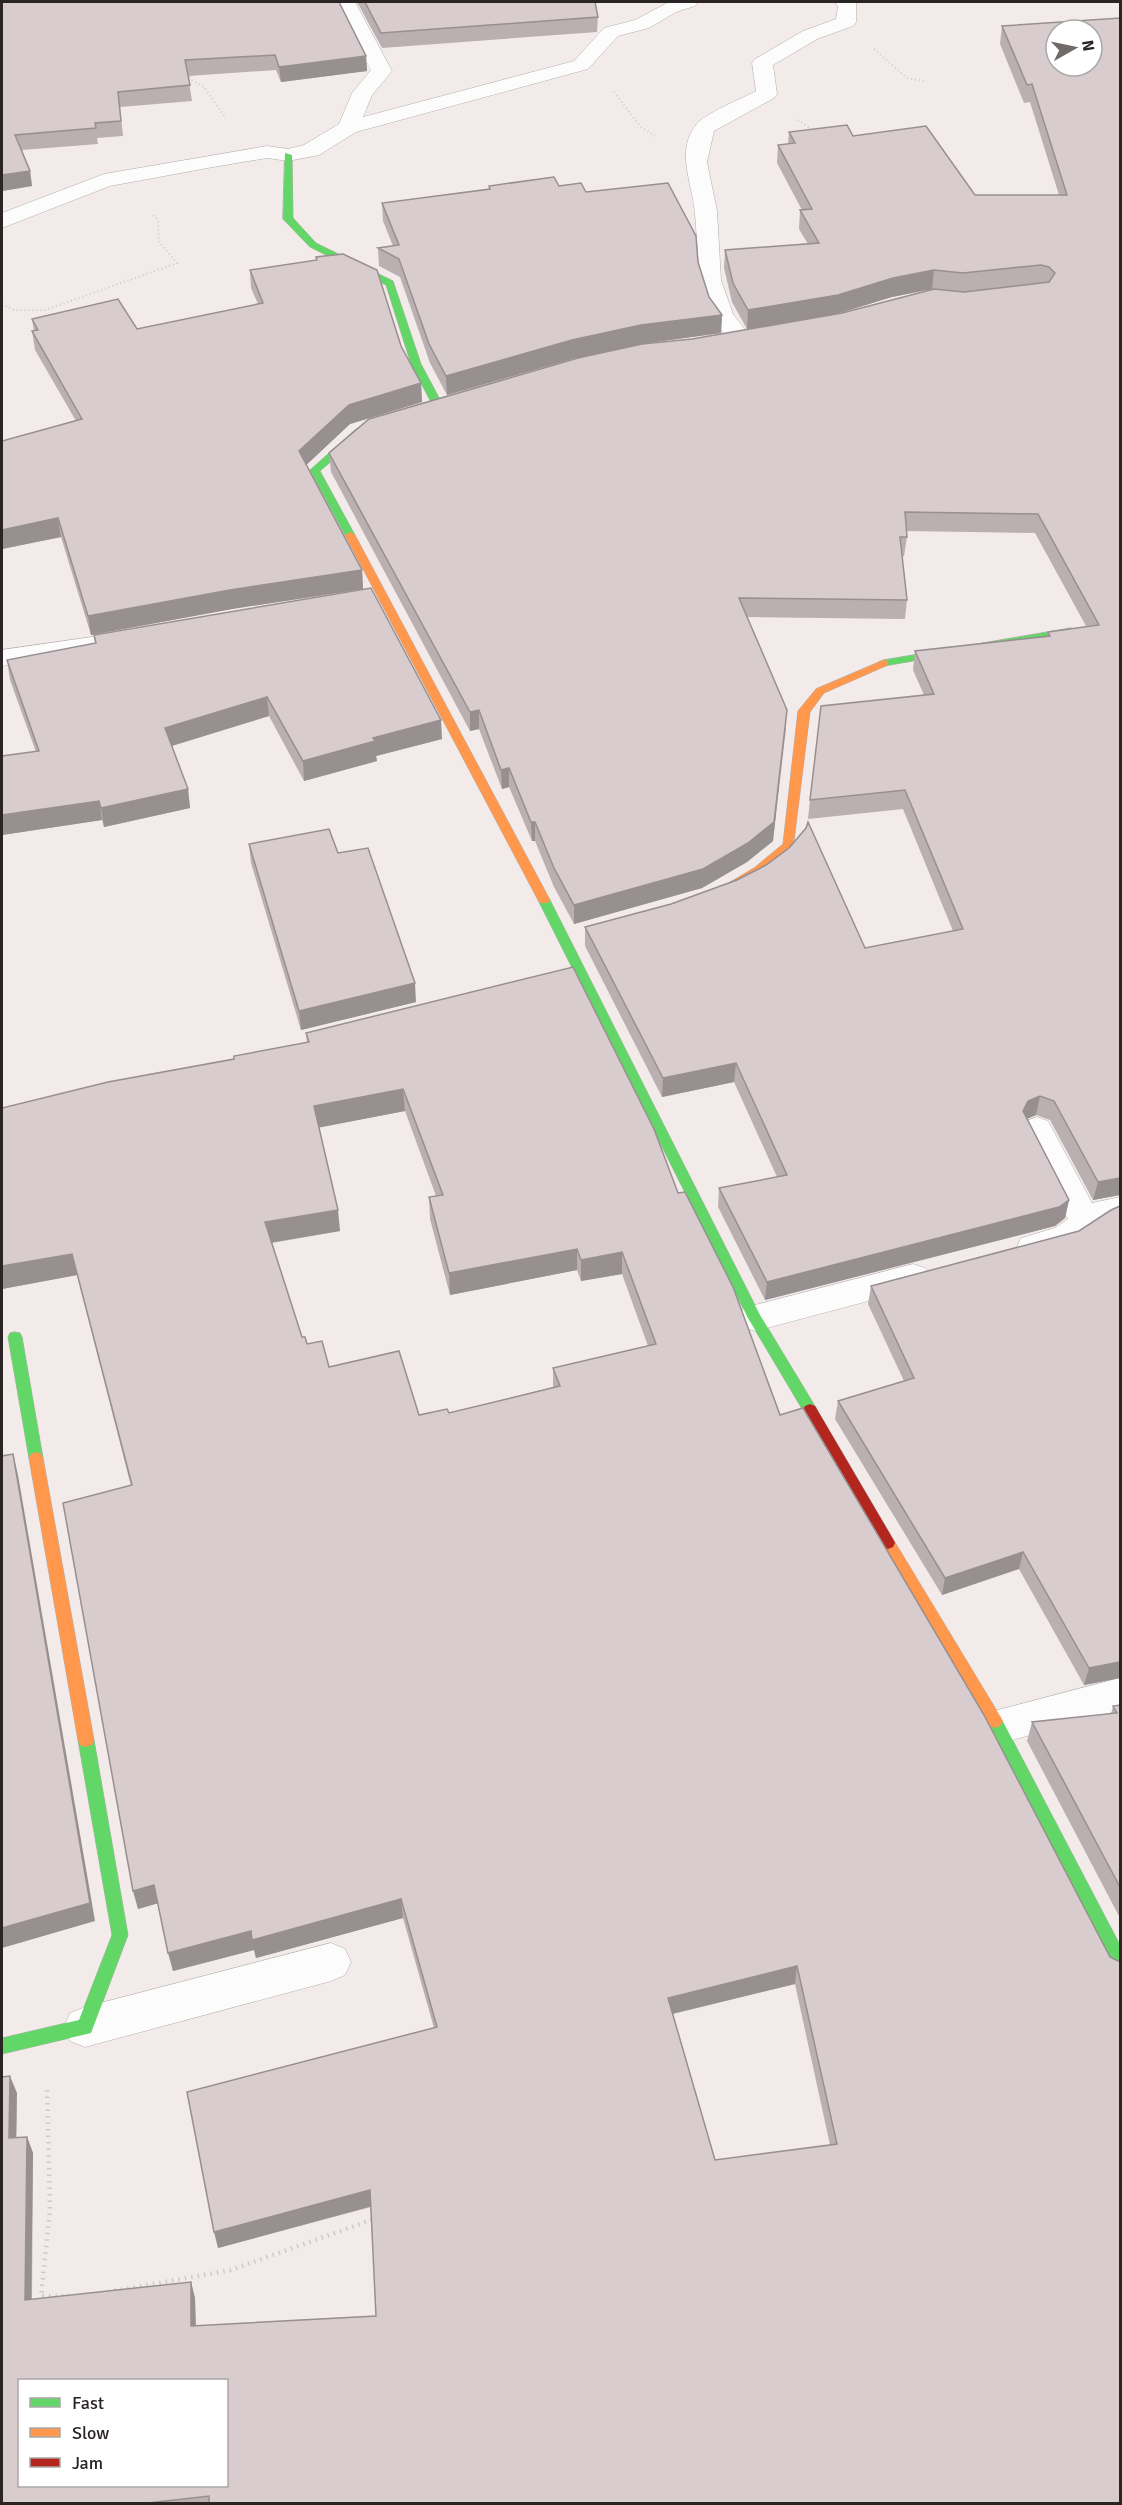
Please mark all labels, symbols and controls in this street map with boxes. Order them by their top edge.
north arrow [1044,18,1104,78]
text: N [1077,39,1099,53]
legend [18,2379,228,2487]
text: Fast [72,2392,104,2414]
text: Slow [72,2422,109,2444]
text: Jam [72,2452,103,2474]

